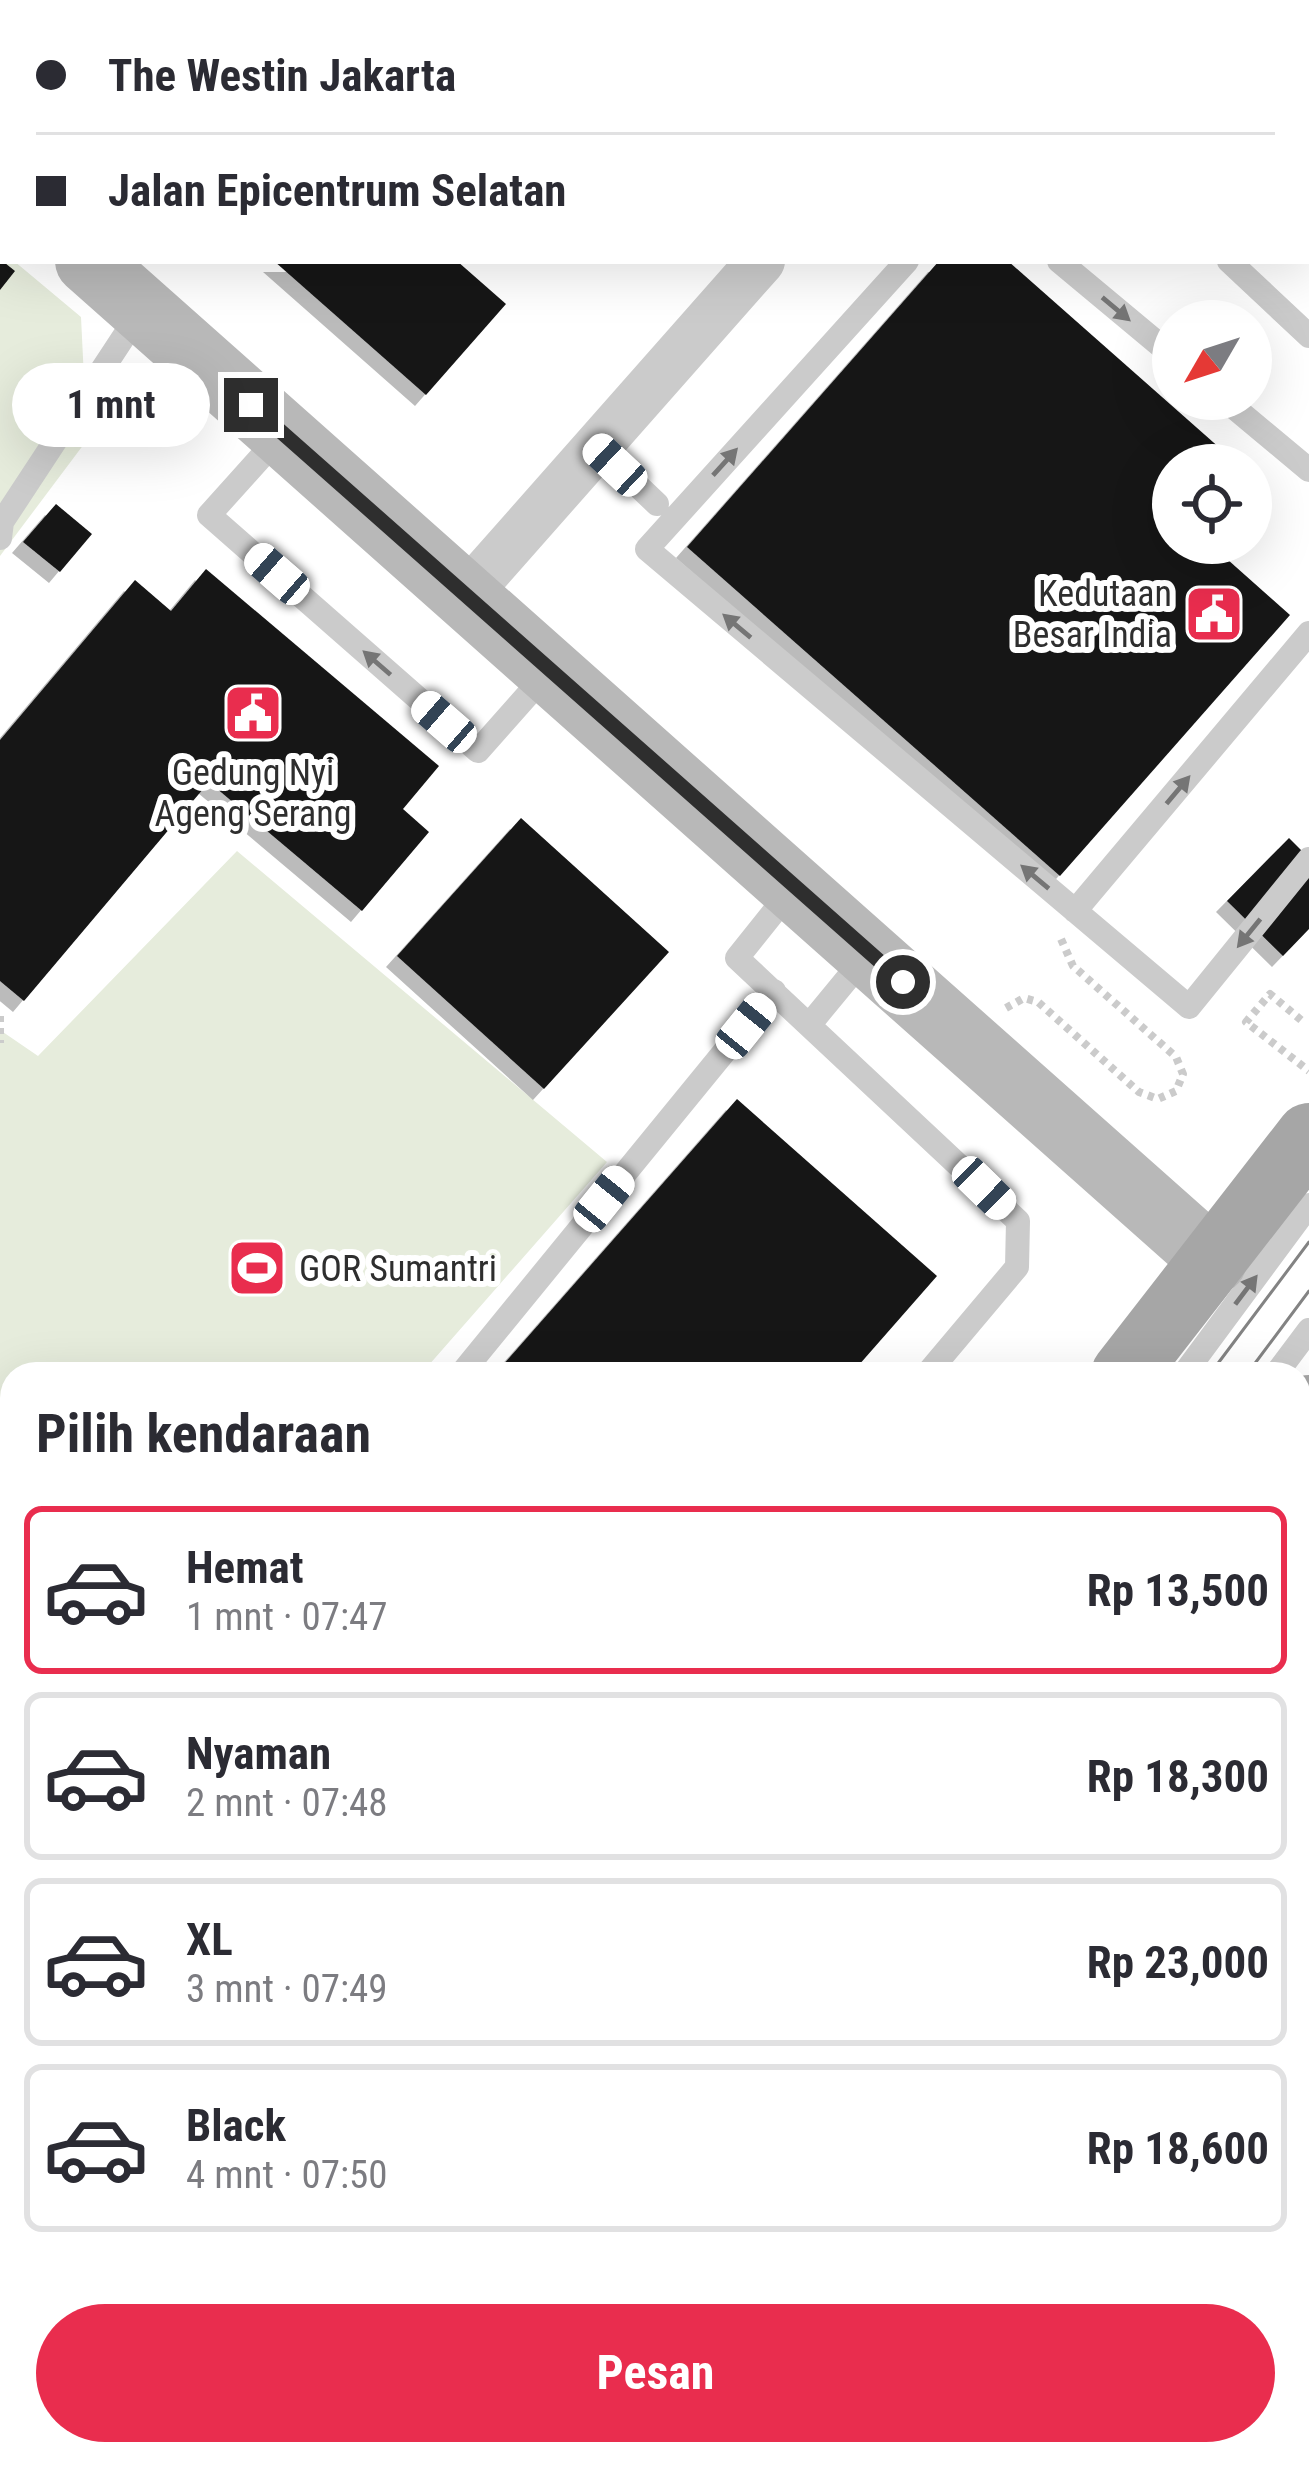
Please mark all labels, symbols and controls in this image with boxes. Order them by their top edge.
text: The Westin Jakarta [108,49,456,102]
text: Jalan Epicentrum Selatan [108,164,566,217]
one-way arrow [1101,295,1131,321]
north arrow [1152,300,1272,420]
map controls [1152,300,1272,564]
callout: 1 mnt [11,363,209,447]
route end [224,378,278,432]
text: 1 mnt [67,382,155,428]
car [576,427,654,503]
button: locate [1152,444,1272,564]
one-way arrow [711,448,738,477]
car [238,537,316,611]
place label: Kedutaan Besar India [1013,573,1172,656]
public building icon: Kedutaan Besar India [1183,583,1245,645]
one-way arrow [722,613,752,639]
one-way arrow [362,650,392,676]
public building icon: Gedung Nyi Ageng Serang [222,682,284,744]
car [405,685,483,759]
place label: Gedung Nyi Ageng Serang [154,752,352,835]
one-way arrow [1164,774,1190,805]
one-way arrow [1020,865,1050,891]
one-way arrow [1237,917,1262,948]
route start [876,955,930,1009]
car [709,987,783,1065]
car [946,1150,1022,1226]
car [567,1160,641,1238]
sports icon: GOR Sumantri [226,1237,288,1299]
place label: GOR Sumantri [299,1248,497,1290]
one-way arrow [1234,1274,1258,1306]
text: Pilih kendaraan [36,1402,371,1465]
icon: car [42,1536,150,1644]
text: Hemat [186,1541,304,1594]
text: Rp 13,500 [1087,1564,1269,1617]
text: 1 mnt · 07:47 [186,1594,388,1640]
icon: car [42,1722,150,1830]
text: Nyaman [186,1727,331,1780]
text: Rp 18,300 [1087,1750,1269,1803]
text: 2 mnt · 07:48 [186,1780,388,1826]
icon: car [42,1908,150,2016]
text: XL [186,1913,233,1966]
text: Rp 23,000 [1087,1936,1269,1989]
text: 3 mnt · 07:49 [186,1966,388,2012]
icon: car [42,2094,150,2202]
text: Black [186,2099,286,2152]
text: Rp 18,600 [1087,2122,1269,2175]
text: 4 mnt · 07:50 [186,2152,388,2198]
button: Pesan [36,2304,1275,2442]

